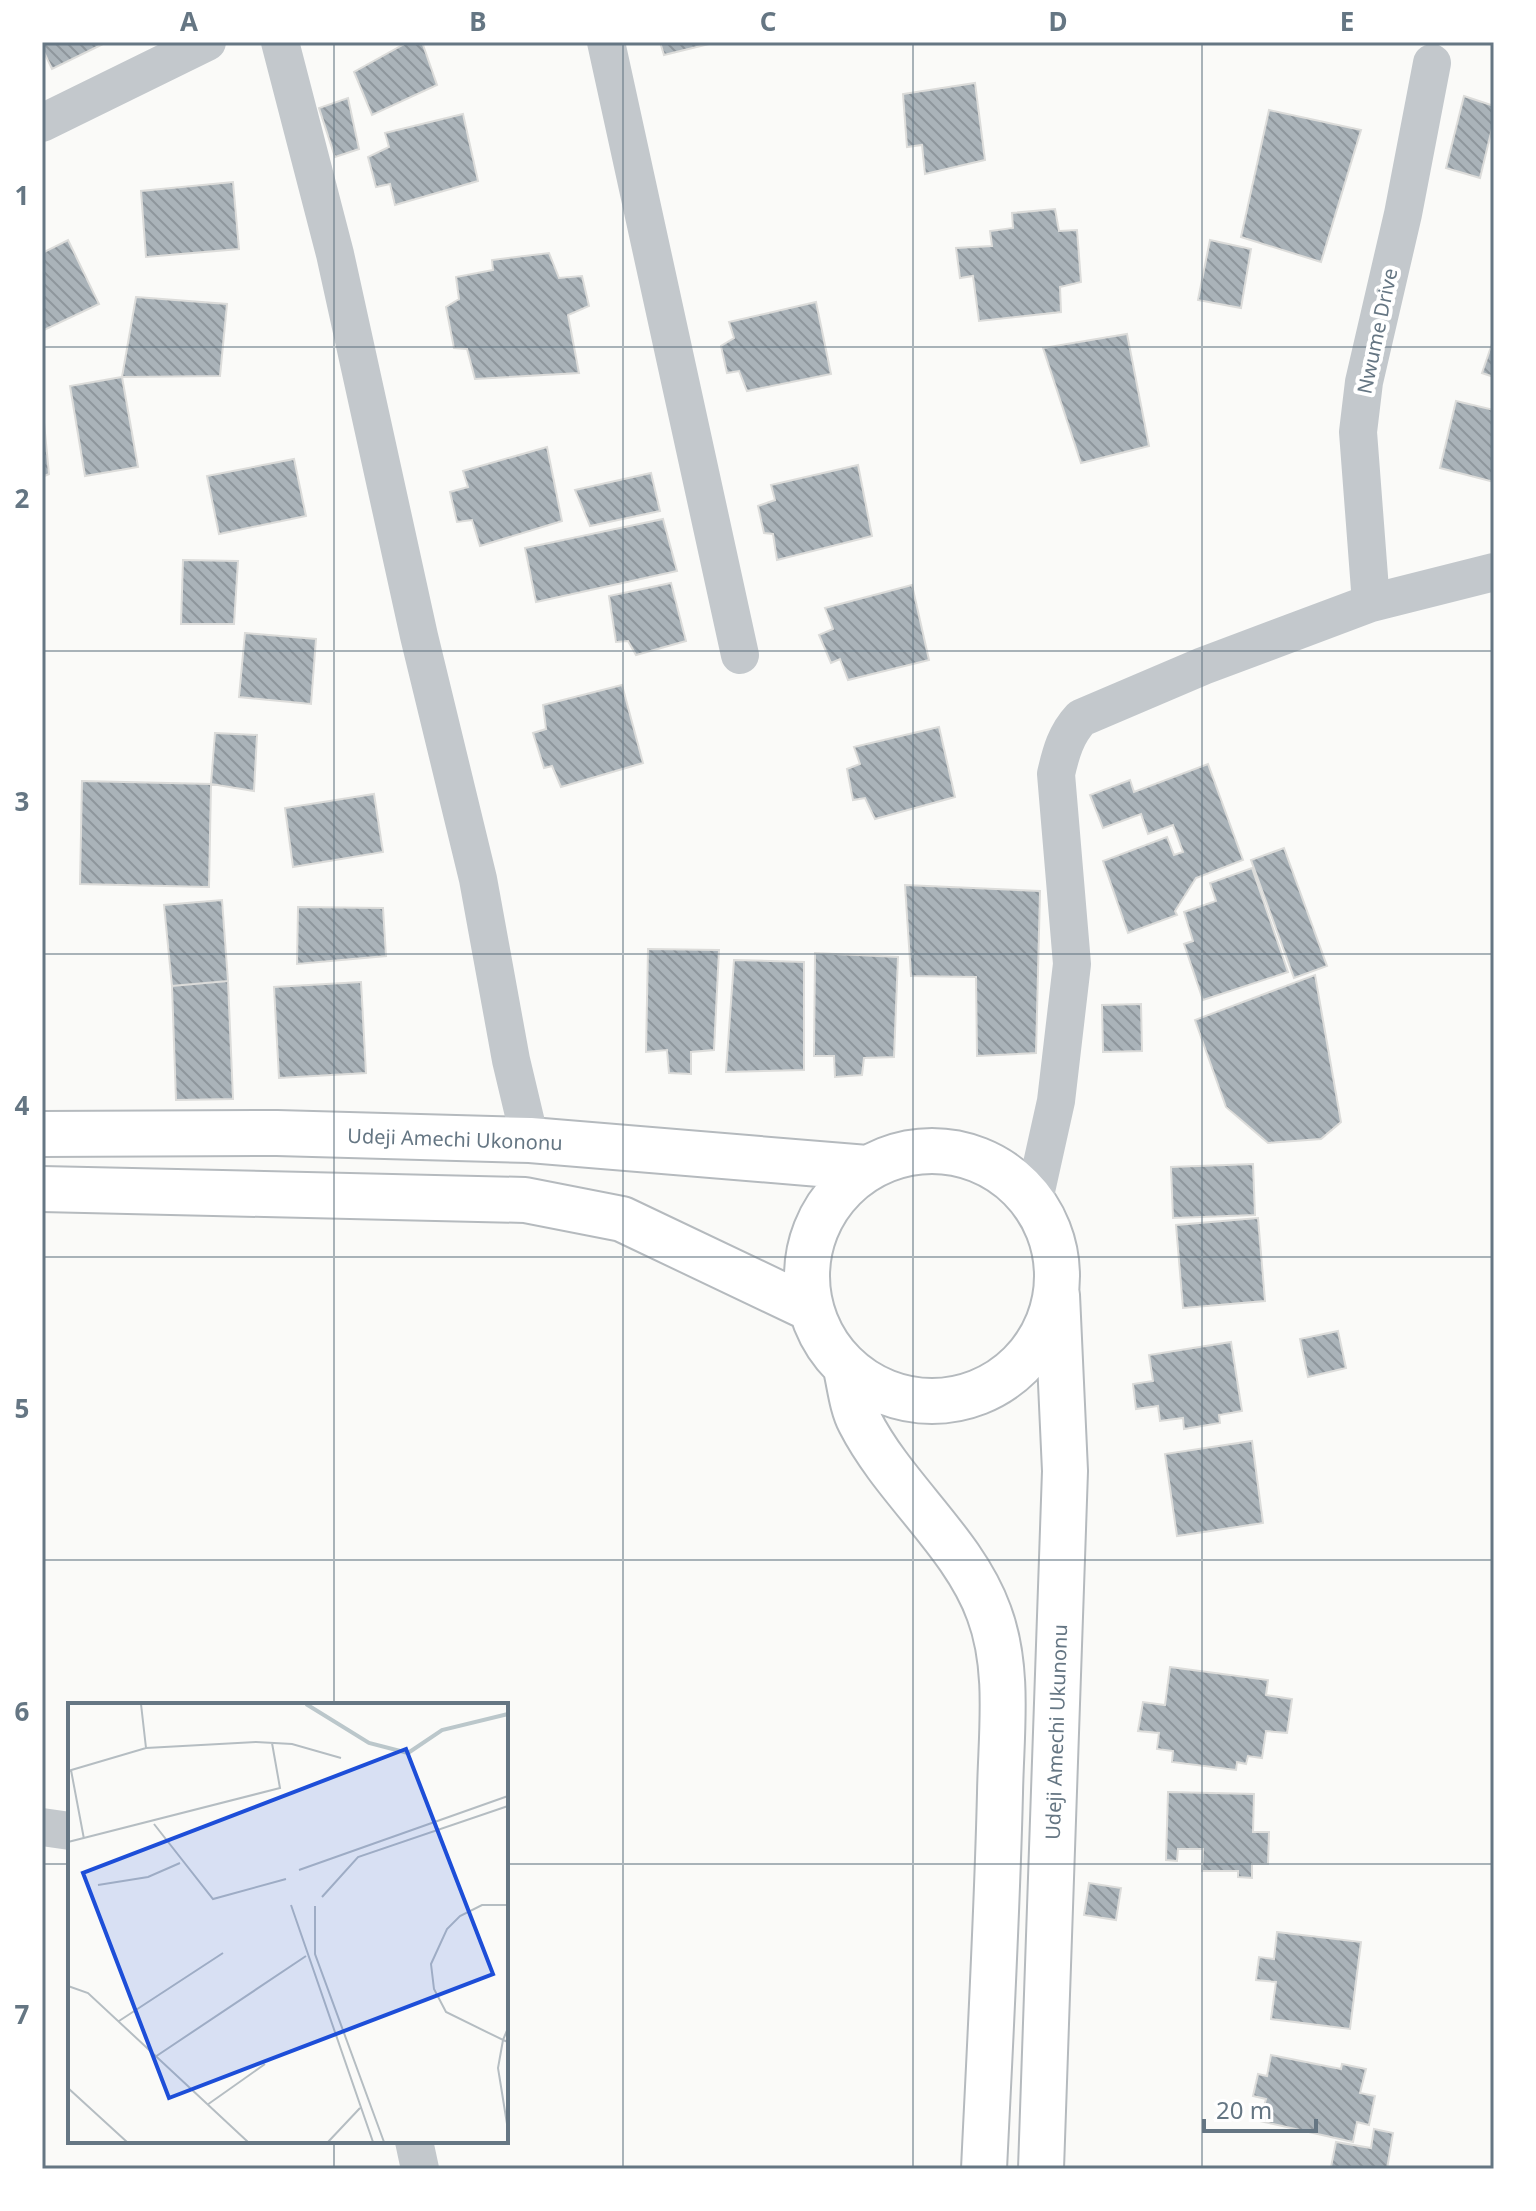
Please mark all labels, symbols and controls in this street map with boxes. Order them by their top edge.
text: A [180,3,198,39]
text: B [469,3,487,39]
text: C [760,3,776,39]
text: D [1048,3,1068,39]
text: E [1340,3,1354,39]
text: 1 [15,177,29,213]
street label: Nwume Drive [1350,266,1404,396]
text: 2 [15,480,30,516]
text: 3 [15,783,29,819]
text: 4 [15,1087,30,1123]
street label: Udeji Amechi Ukononu [347,1122,563,1156]
text: 5 [15,1390,29,1426]
street label: Udeji Amechi Ukunonu [1039,1624,1073,1840]
text: 6 [15,1693,30,1729]
inset map [68,1703,508,2143]
text: 7 [15,1996,30,2032]
scale bar [1204,2083,1316,2133]
text: 20 m [1216,2093,1272,2126]

